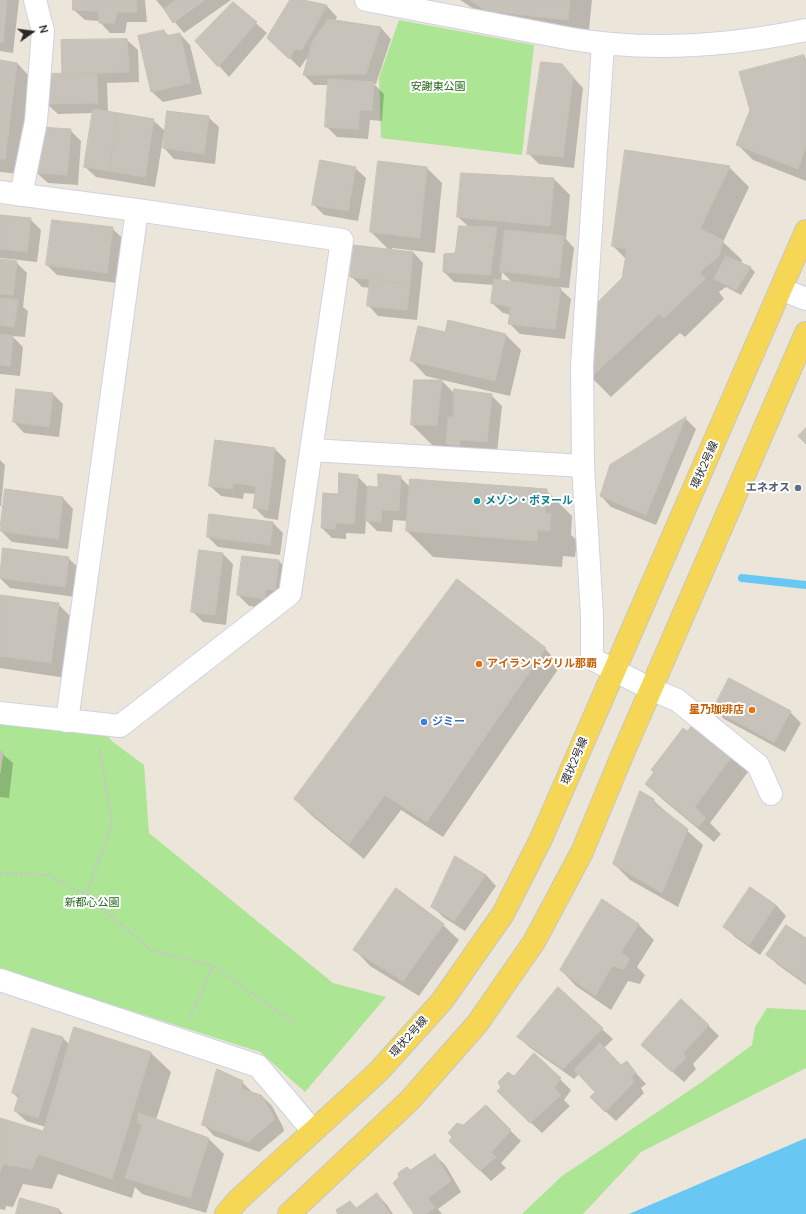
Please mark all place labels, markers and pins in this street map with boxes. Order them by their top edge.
place label: エネオス [746,481,790,495]
marker: エネオス [793,483,803,493]
place label: メゾン・ボヌール [485,494,573,508]
marker: メゾン・ボヌール [472,496,482,506]
place label: アイランドグリル那覇 [487,657,597,671]
marker: アイランドグリル那覇 [474,659,484,669]
place label: 星乃珈琲店 [689,703,744,717]
marker: 星乃珈琲店 [747,705,757,715]
place label: ジミー [432,715,465,729]
marker: ジミー [419,717,429,727]

